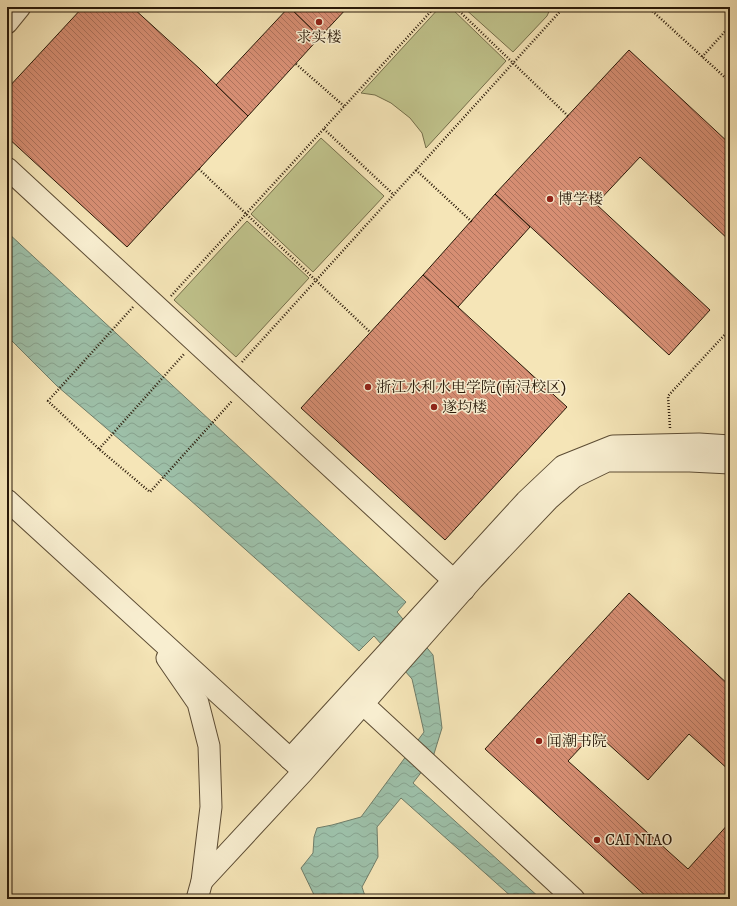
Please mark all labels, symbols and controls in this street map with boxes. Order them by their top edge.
marker: 求实楼 [314,17,324,27]
place label: 求实楼 [296,28,342,47]
place label: 博学楼 [558,190,603,209]
marker: 博学楼 [545,194,555,204]
place label: 浙江水利水电学院(南浔校区) [376,378,566,397]
marker: 浙江水利水电学院(南浔校区) [363,382,373,392]
place label: 遂均楼 [442,398,487,417]
marker: 遂均楼 [429,402,439,412]
place label: 闻潮书院 [547,732,607,751]
marker: 闻潮书院 [534,736,544,746]
place label: CAI NIAO [605,831,672,850]
marker: CAI NIAO [592,835,602,845]

